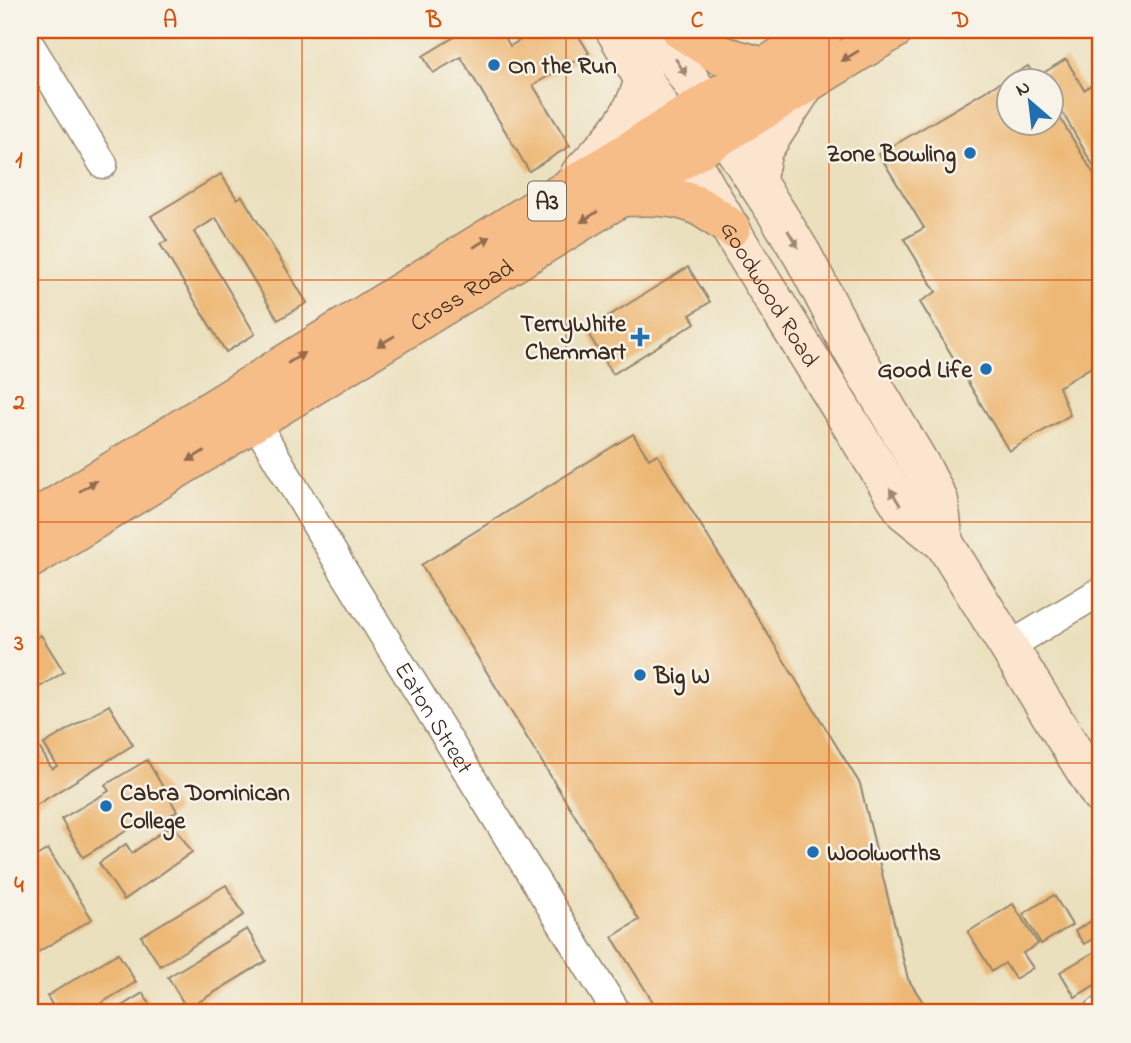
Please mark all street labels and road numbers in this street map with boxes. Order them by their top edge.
road number: A3 [528,182,566,220]
street label: Goodwood Road [710,215,827,375]
street label: Cross Road [404,251,522,342]
street label: Eaton Street [384,656,480,782]

